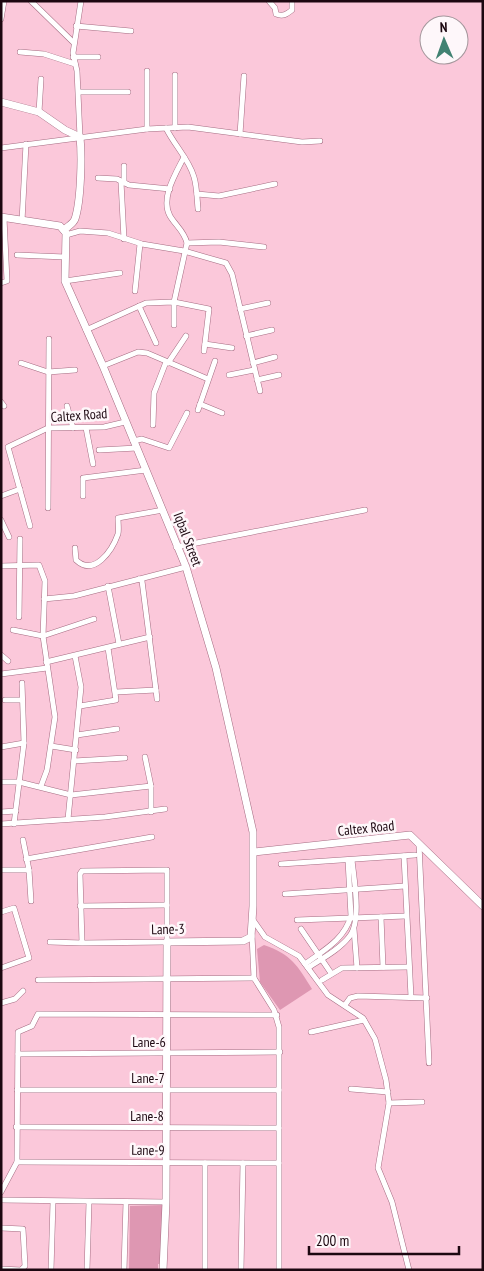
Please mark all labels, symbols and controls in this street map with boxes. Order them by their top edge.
north arrow [419,15,469,65]
text: N [439,18,448,36]
street label: Caltex Road [50,404,108,426]
street label: Iqbal Street [170,510,207,569]
street label: Caltex Road [337,816,395,840]
street label: Lane-3 [151,920,185,938]
street label: Lane-6 [132,1033,166,1051]
street label: Lane-7 [131,1069,165,1087]
street label: Lane-8 [130,1107,164,1125]
street label: Lane-9 [131,1141,165,1159]
scale bar [309,1224,459,1256]
text: 200 m [316,1231,349,1250]

